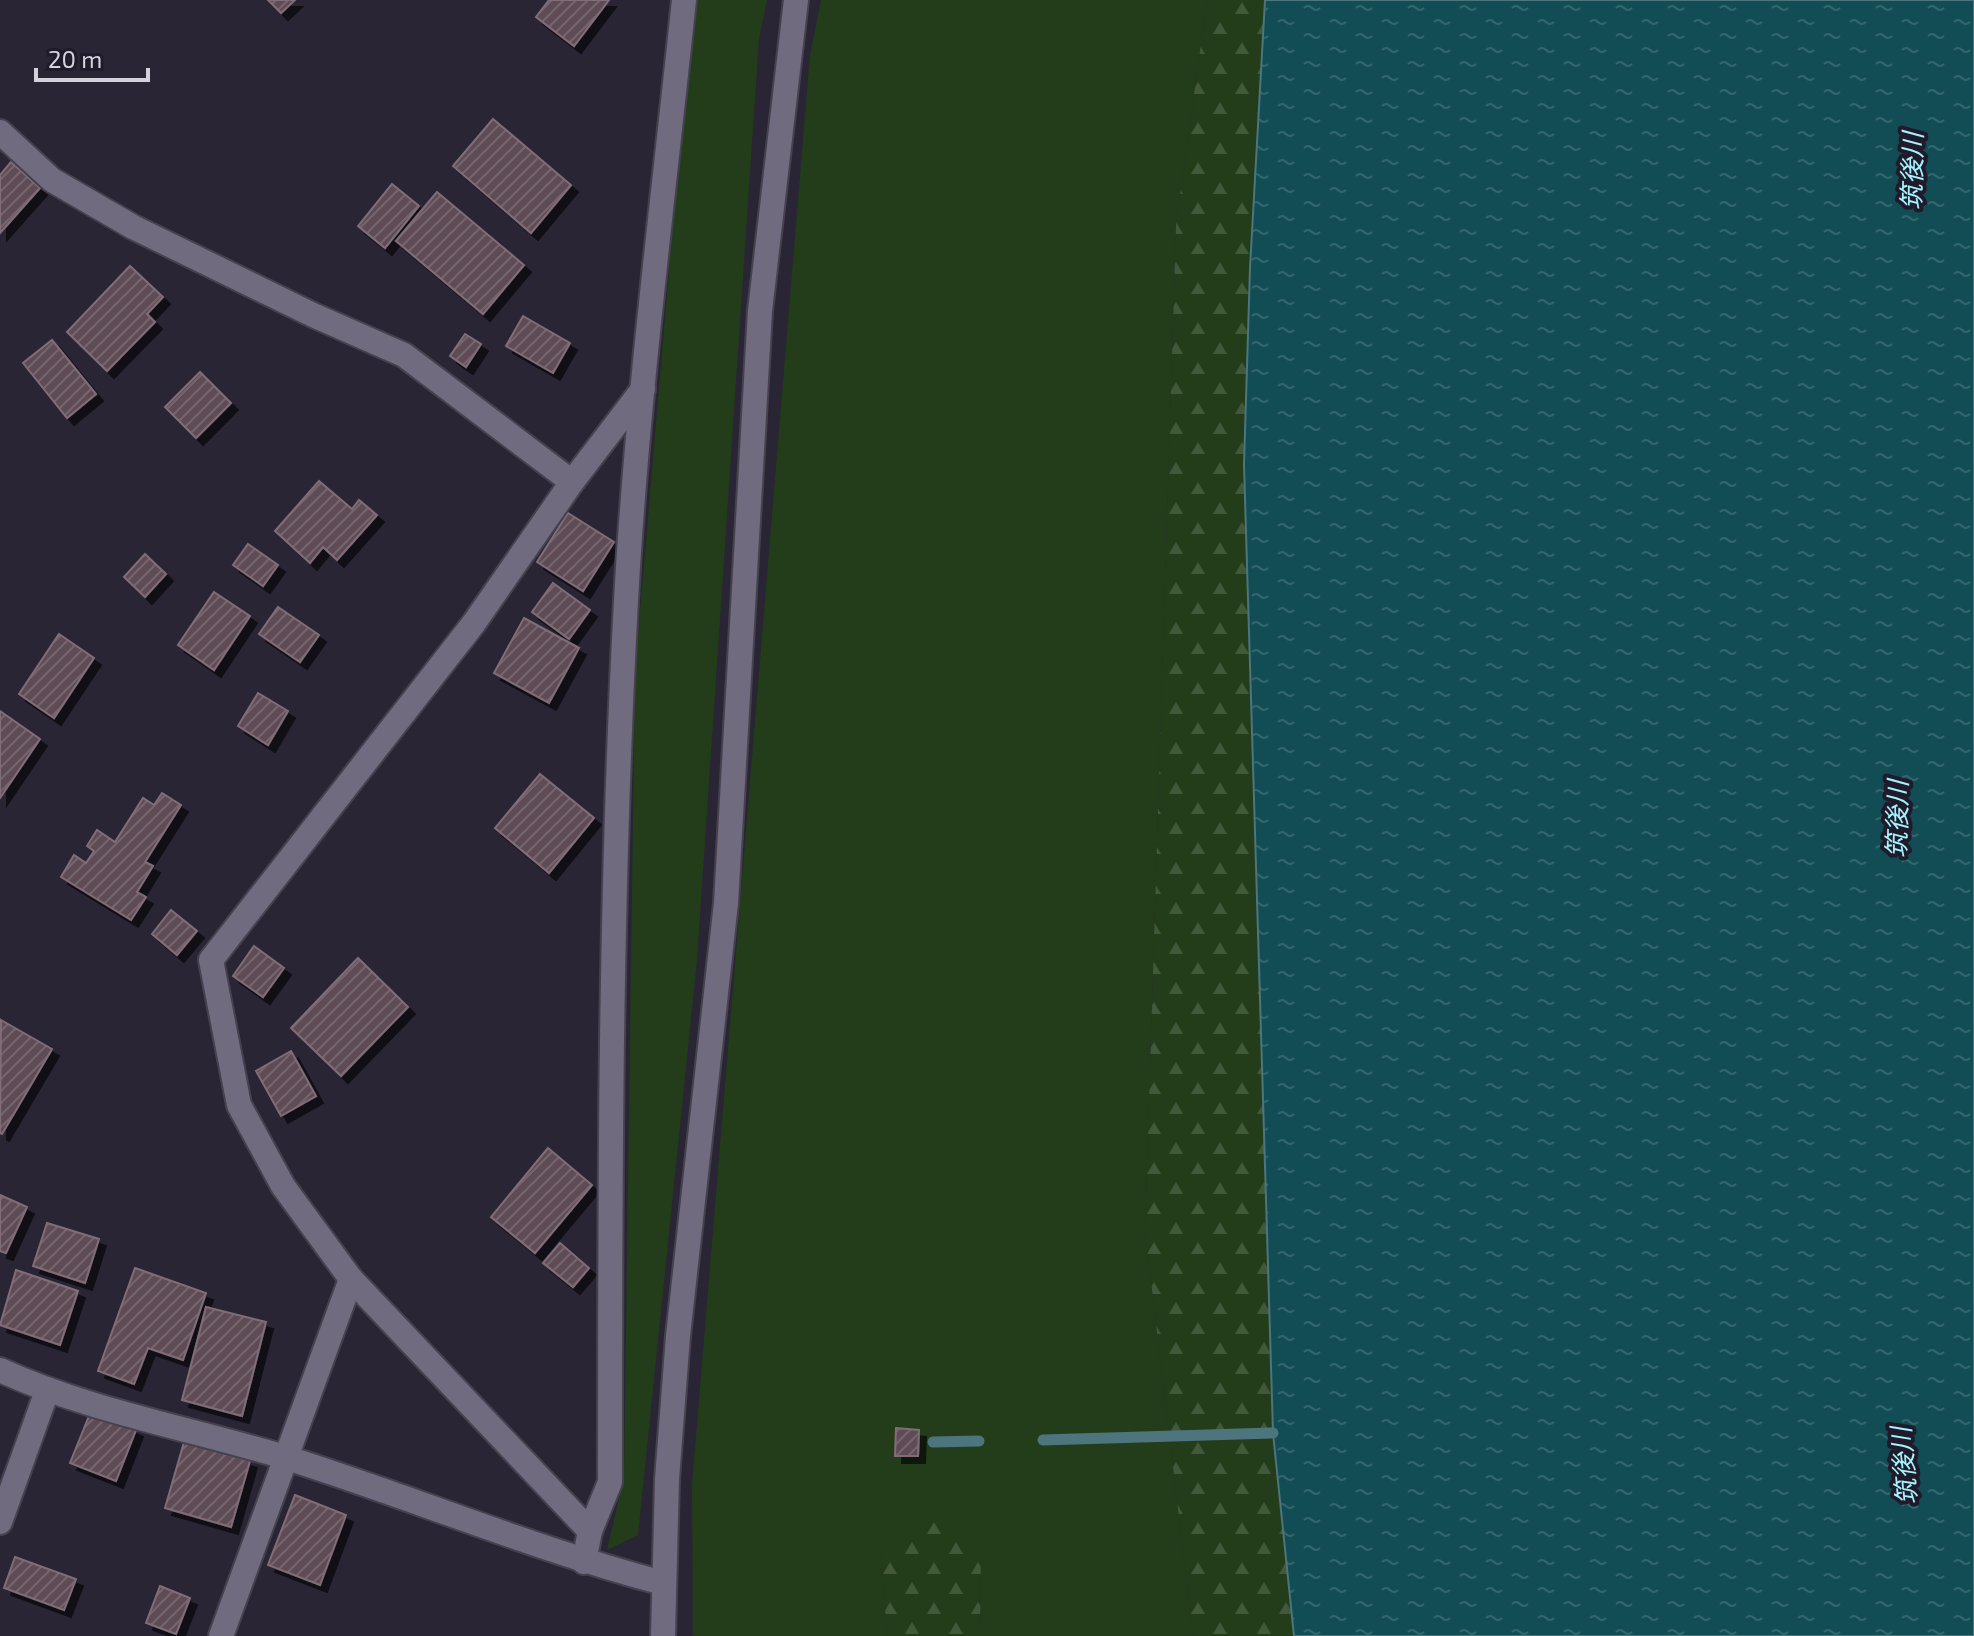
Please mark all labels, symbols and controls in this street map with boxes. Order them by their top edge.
scale bar [36,32,148,82]
text: 20 m [48,44,102,73]
water label: 筑後川 [1895,129,1927,210]
water label: 筑後川 [1880,777,1912,858]
water label: 筑後川 [1884,1423,1922,1506]

